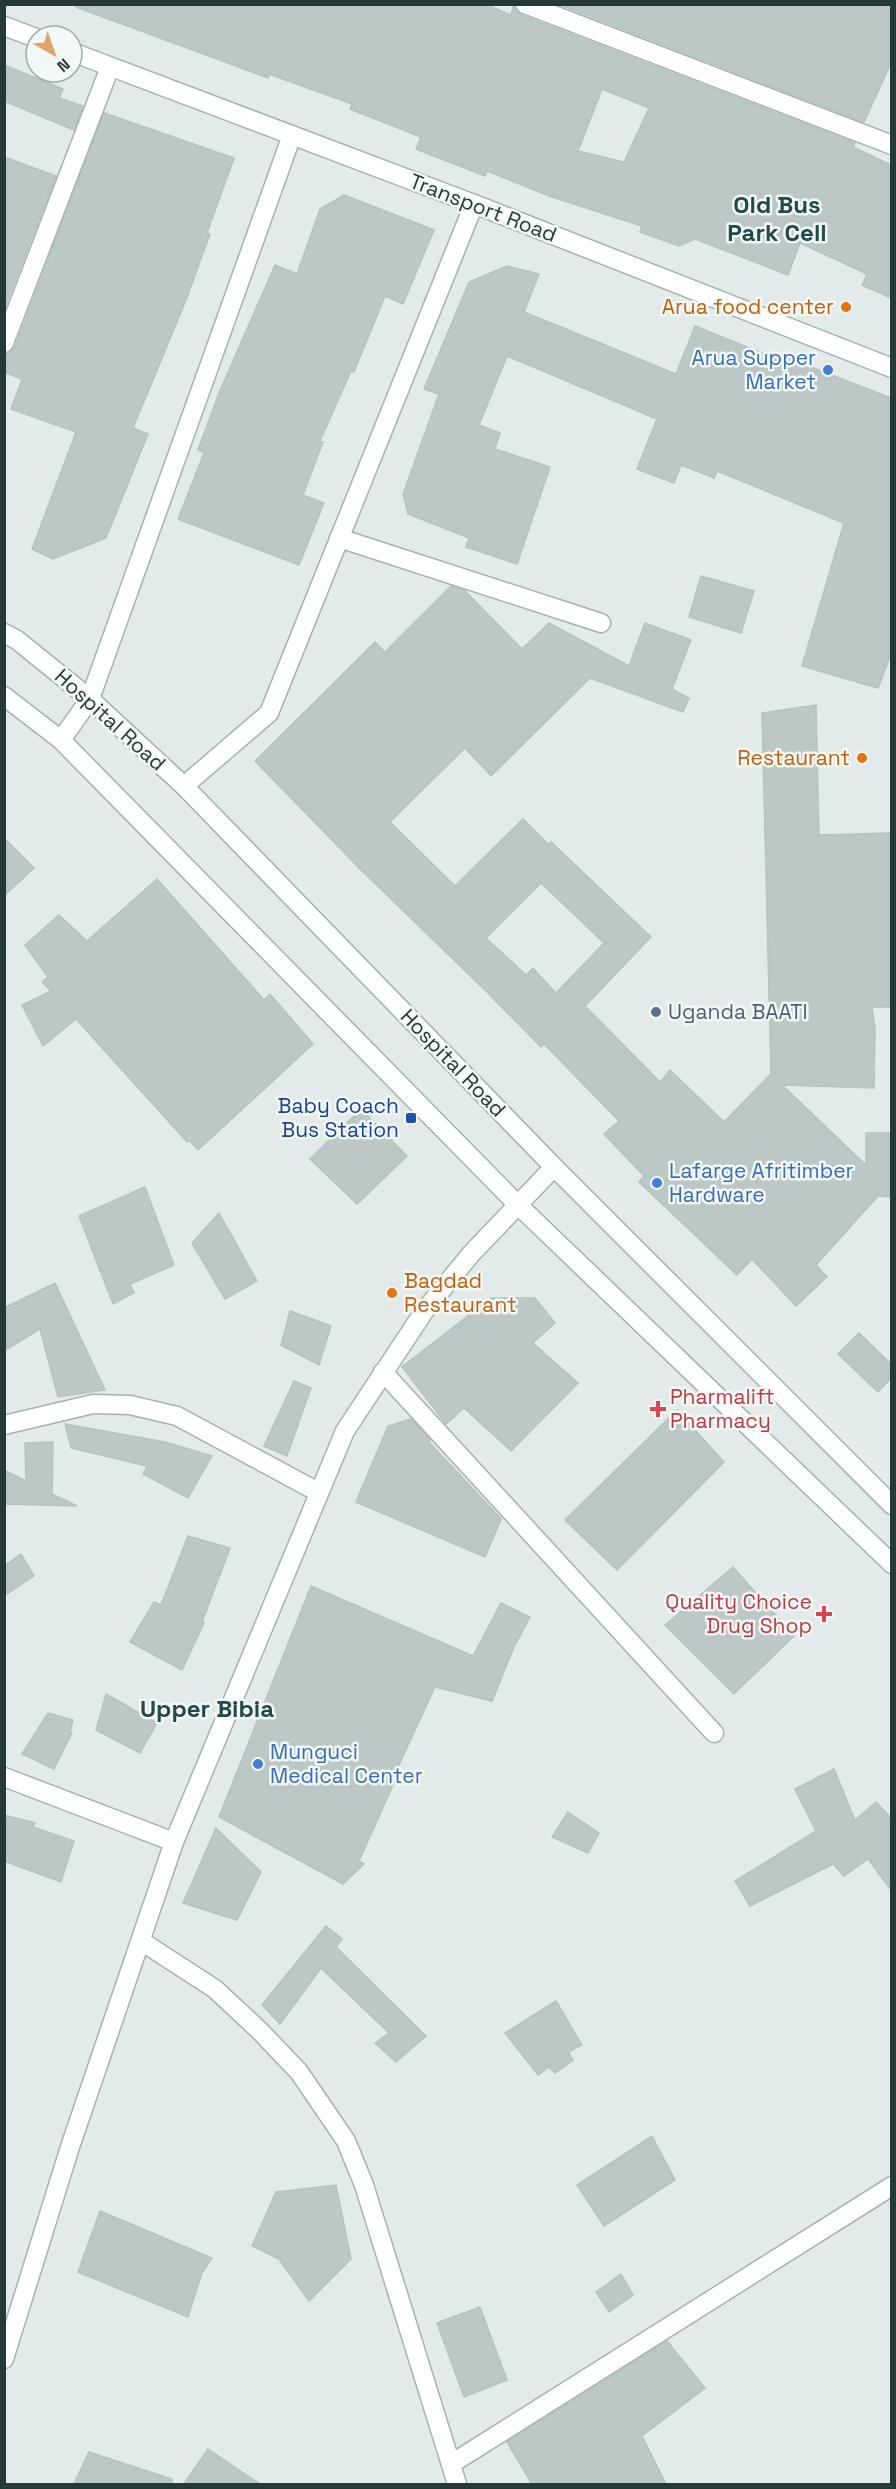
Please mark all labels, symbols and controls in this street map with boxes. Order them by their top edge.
north arrow [24,24,84,84]
text: N [52,54,74,77]
street label: Transport Road [406,167,561,248]
district label: Old Bus Park Cell [727,189,827,248]
place label: Arua food center [662,293,834,320]
marker: Arua food center [839,300,853,314]
place label: Arua Supper Market [691,344,816,395]
marker: Arua Supper Market [821,363,835,377]
street label: Hospital Road [49,663,171,777]
place label: Restaurant [737,744,850,771]
marker: Restaurant [855,751,869,765]
place label: Uganda BAATI [668,998,808,1025]
street label: Hospital Road [395,1003,512,1122]
marker: Uganda BAATI [649,1005,663,1019]
place label: Baby Coach Bus Station [278,1092,399,1143]
marker: Baby Coach Bus Station [404,1111,418,1125]
place label: Lafarge Afritimber Hardware [669,1157,854,1208]
marker: Lafarge Afritimber Hardware [650,1176,664,1190]
place label: Bagdad Restaurant [404,1267,517,1318]
marker: Bagdad Restaurant [385,1286,399,1300]
place label: Pharmalift Pharmacy [670,1383,775,1434]
marker: Pharmalift Pharmacy [651,1402,665,1416]
place label: Quality Choice Drug Shop [665,1588,812,1639]
marker: Quality Choice Drug Shop [817,1607,831,1621]
district label: Upper Bibia [140,1693,274,1724]
place label: Munguci Medical Center [270,1738,423,1789]
marker: Munguci Medical Center [251,1757,265,1771]

